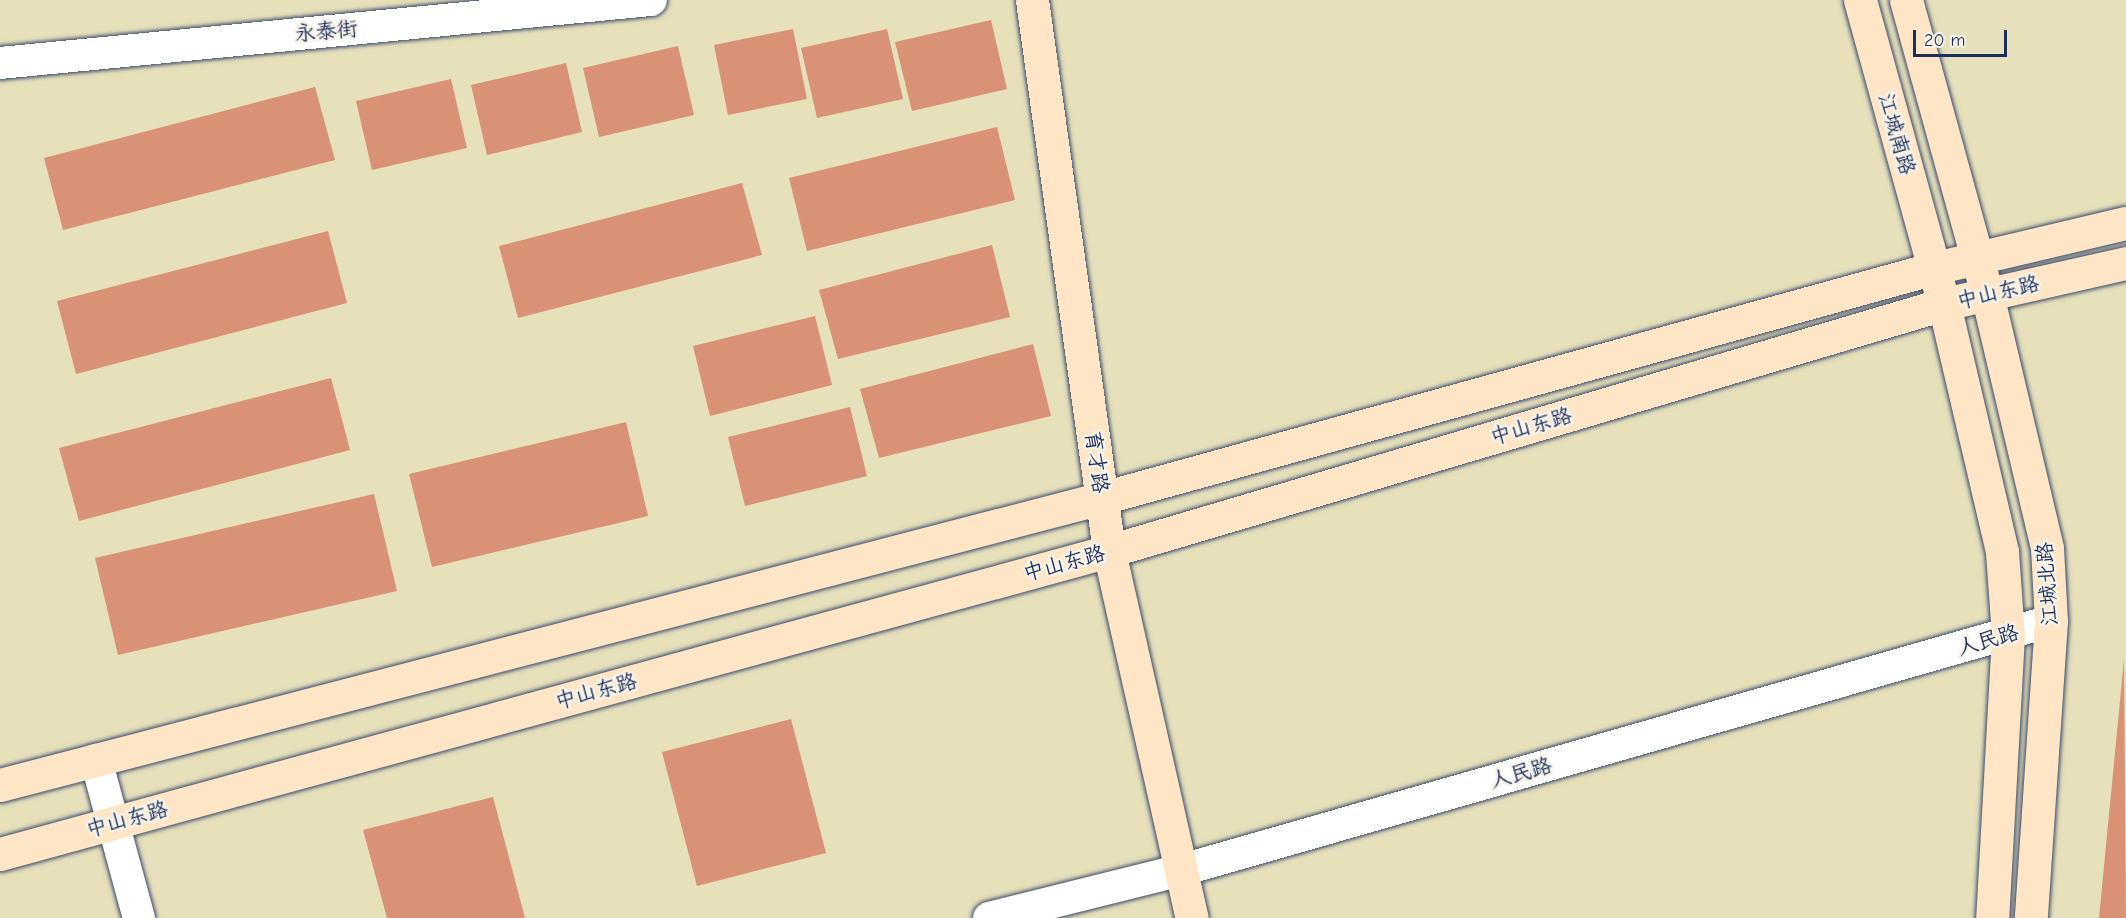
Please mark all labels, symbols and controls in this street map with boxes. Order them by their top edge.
street label: 永泰街 [294,16,358,46]
scale bar [1916,18,2010,56]
text: 20 m [1924,30,1965,51]
street label: 江城南路 [1873,90,1921,178]
street label: 中山东路 [1954,270,2042,314]
street label: 中山东路 [1487,402,1575,450]
street label: 育才路 [1080,429,1114,495]
street label: 中山东路 [1020,540,1108,586]
street label: 江城北路 [2032,541,2062,627]
street label: 人民路 [1954,619,2022,661]
street label: 中山东路 [552,668,640,714]
street label: 人民路 [1487,752,1555,794]
street label: 中山东路 [83,796,171,842]

